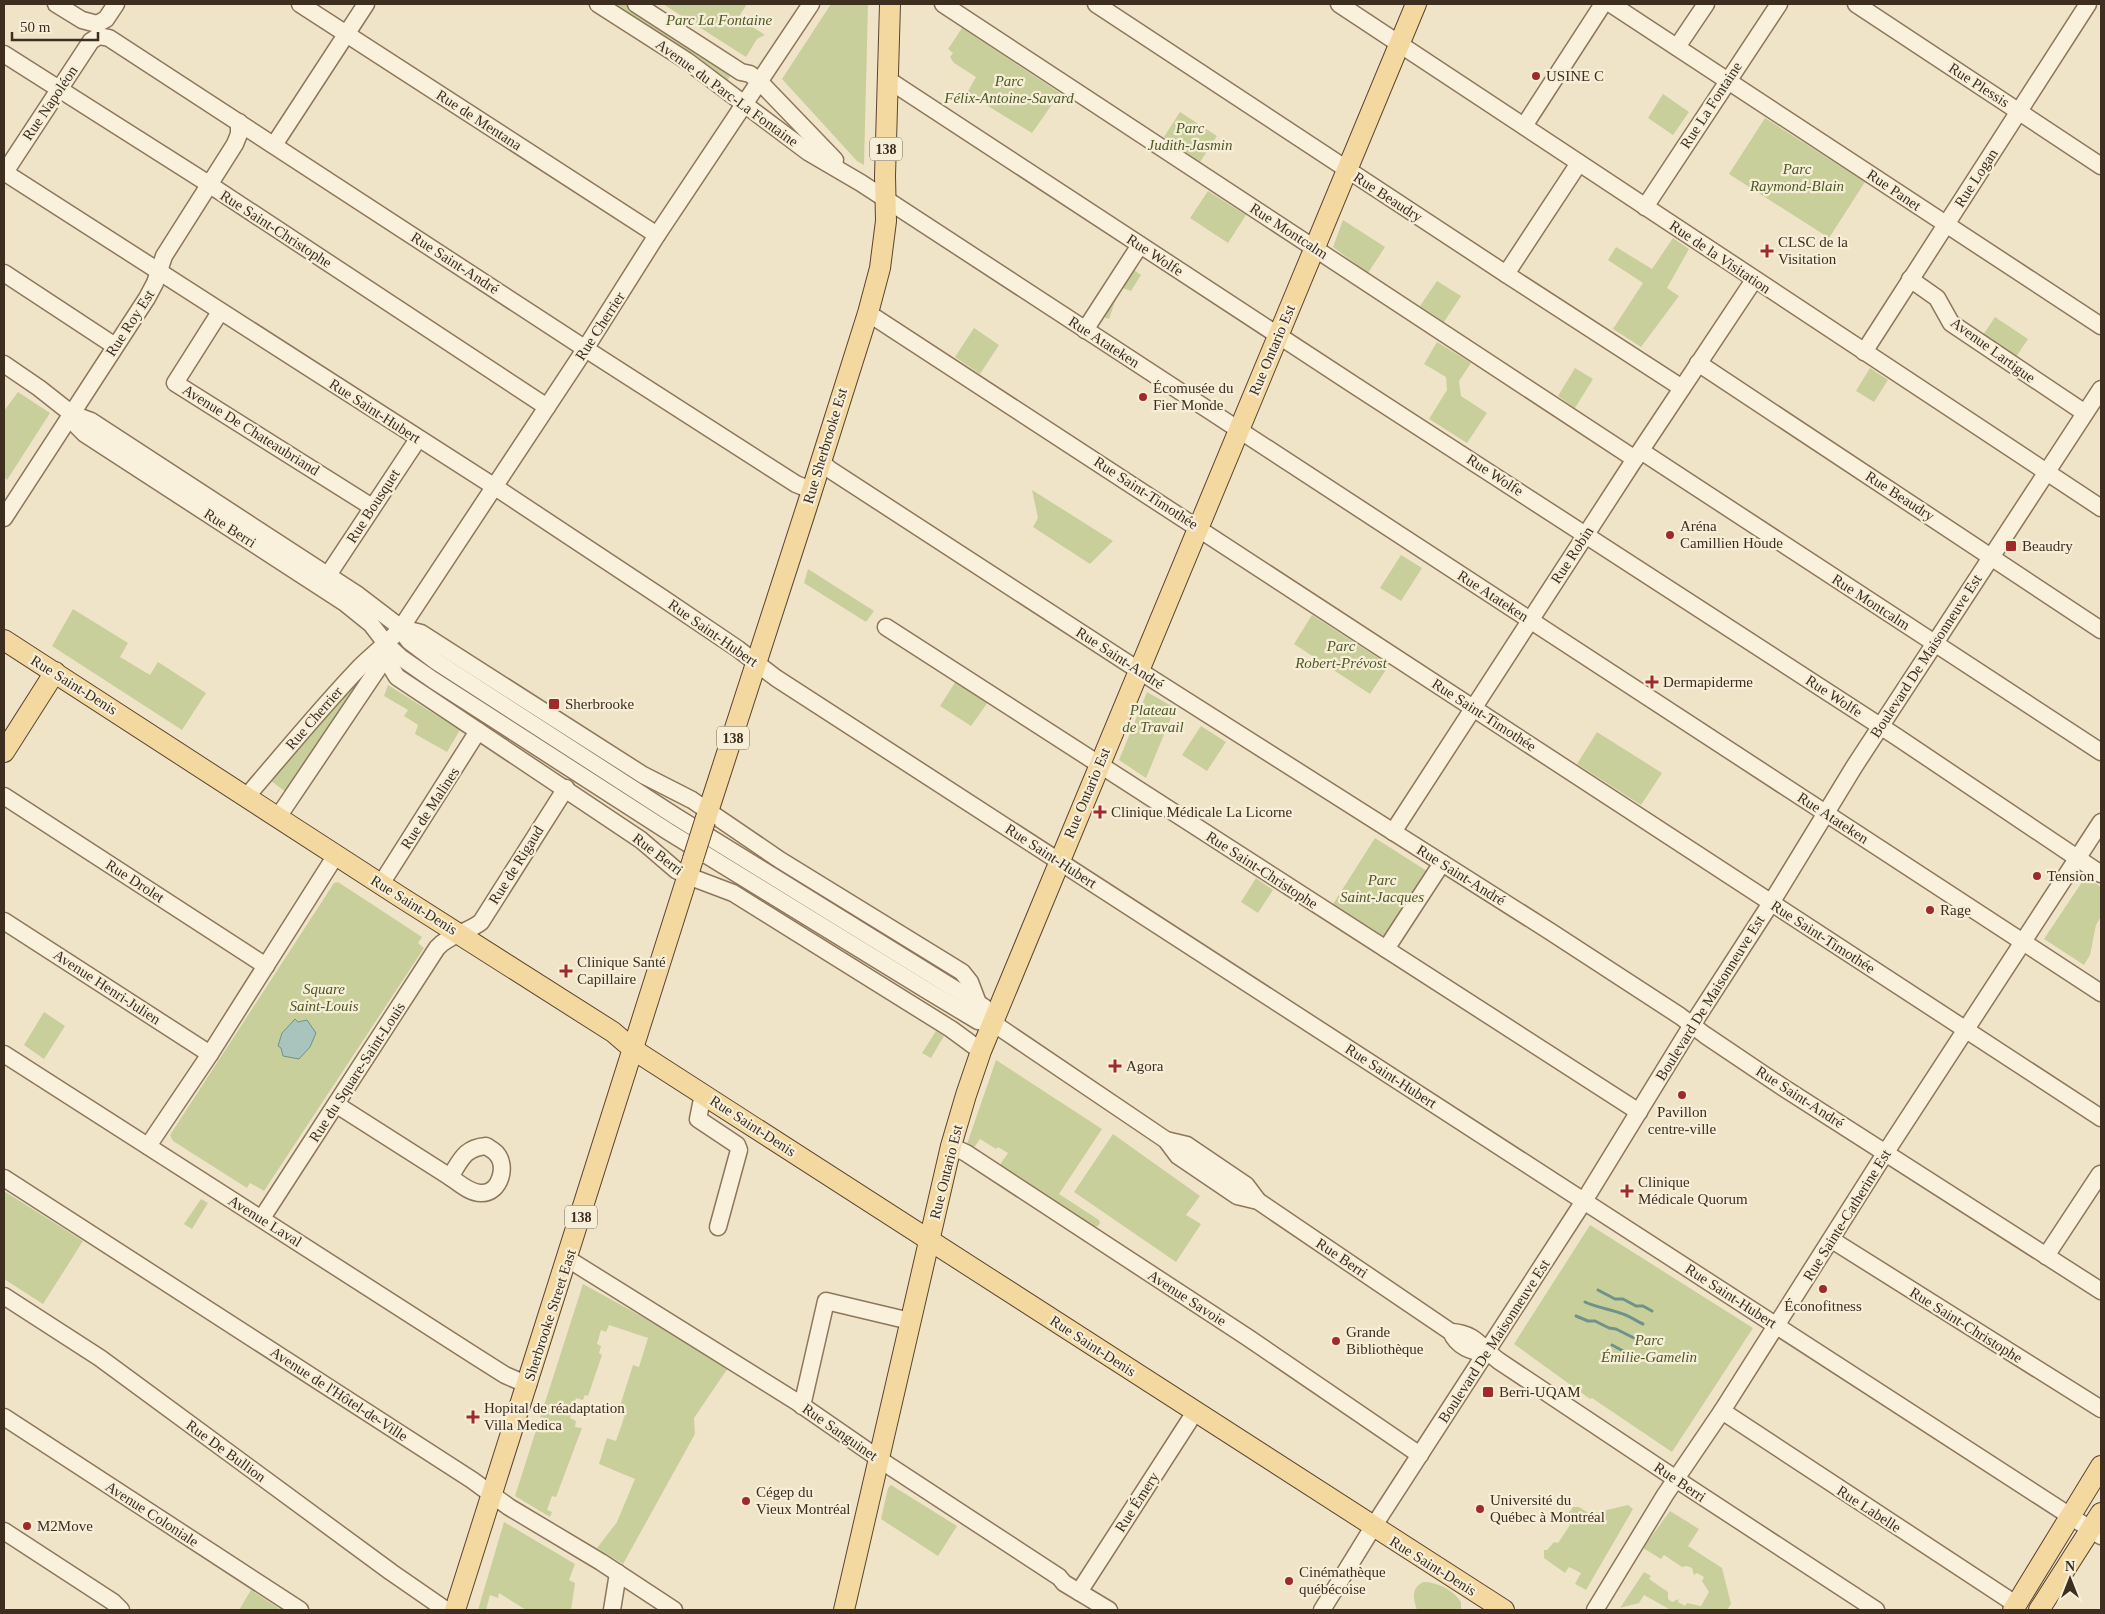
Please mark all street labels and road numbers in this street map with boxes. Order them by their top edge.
street label: Avenue du Parc-La Fontaine [653,36,801,150]
street label: Rue La Fontaine [1677,58,1745,151]
street label: Rue Plessis [1946,60,2012,111]
street label: Rue Napoléon [19,62,81,143]
street label: Rue de Mentana [433,87,525,154]
road number: 138 [870,138,902,160]
street label: Rue Logan [1951,145,2001,210]
street label: Rue Panet [1864,166,1925,214]
street label: Rue Beaudry [1351,169,1426,225]
street label: Rue Saint-Christophe [217,187,335,271]
street label: Rue Montcalm [1247,200,1331,262]
street label: Rue de la Visitation [1666,217,1774,297]
street label: Rue Saint-André [408,229,502,297]
street label: Rue Wolfe [1124,231,1186,279]
street label: Rue Roy Est [103,286,158,359]
street label: Rue Cherrier [572,289,628,363]
street label: Rue Ontario Est [1246,302,1299,398]
street label: Rue Atateken [1066,313,1143,371]
street label: Avenue Lartigue [1948,314,2038,386]
street label: Rue Saint-Hubert [326,376,424,447]
street label: Avenue De Chateaubriand [180,381,323,479]
street label: Rue Sherbrooke Est [800,386,850,506]
street label: Rue Wolfe [1464,451,1526,499]
street label: Rue Saint-Timothée [1091,453,1201,533]
street label: Rue Bousquet [343,465,403,546]
street label: Rue Beaudry [1863,468,1938,524]
street label: Rue Berri [201,505,259,551]
street label: Rue Robin [1548,523,1597,586]
street label: Rue Atateken [1455,567,1532,625]
street label: Rue Montcalm [1829,571,1913,633]
street label: Boulevard De Maisonneuve Est [1867,571,1985,741]
street label: Rue Saint-Hubert [665,596,761,670]
street label: Rue Saint-André [1073,624,1167,692]
street label: Rue Saint-Denis [28,652,120,718]
street label: Rue Wolfe [1803,672,1865,720]
street label: Rue Saint-Timothée [1429,675,1539,755]
street label: Rue Cherrier [282,683,346,753]
road number: 138 [717,726,749,750]
street label: Rue Ontario Est [1061,745,1114,841]
street label: Rue de Malines [398,764,462,852]
street label: Rue Atateken [1795,789,1872,847]
street label: Rue Saint-Hubert [1002,821,1100,892]
street label: Rue de Rigaud [486,823,547,907]
street label: Rue Saint-Christophe [1203,828,1321,912]
street label: Rue Berri [630,830,686,878]
street label: Rue Saint-André [1414,841,1508,909]
street label: Rue Drolet [103,856,168,906]
street label: Rue Saint-Denis [368,872,460,938]
street label: Rue Saint-Timothée [1768,897,1878,977]
street label: Boulevard De Maisonneuve Est [1653,912,1768,1083]
street label: Avenue Henri-Julien [51,946,164,1028]
street label: Rue du Square-Saint-Louis [306,999,408,1145]
street label: Rue Saint-Hubert [1342,1041,1440,1112]
street label: Rue Saint-André [1753,1063,1847,1131]
street label: Rue Saint-Denis [707,1092,799,1160]
street label: Rue Ontario Est [927,1122,966,1221]
street label: Rue Sainte-Catherine Est [1800,1146,1894,1284]
street label: Avenue Laval [225,1192,305,1250]
road number: 138 [565,1206,597,1228]
street label: Rue Berri [1313,1235,1371,1281]
street label: Sherbrooke Street East [521,1246,579,1383]
street label: Boulevard De Maisonneuve Est [1435,1256,1553,1426]
street label: Rue Saint-Hubert [1682,1261,1780,1332]
street label: Avenue Savoie [1145,1267,1229,1329]
street label: Rue Saint-Christophe [1907,1284,2025,1366]
street label: Rue Saint-Denis [1047,1312,1139,1380]
street label: Avenue de l'Hôtel-de-Ville [267,1344,411,1445]
street label: Rue Sanguinet [799,1400,881,1464]
street label: Rue De Bullion [183,1417,269,1485]
street label: Rue Berri [1651,1459,1709,1505]
street label: Rue Émery [1112,1469,1162,1535]
street label: Avenue Coloniale [103,1478,202,1550]
street label: Rue Labelle [1834,1482,1904,1536]
street label: Rue Saint-Denis [1387,1533,1479,1599]

